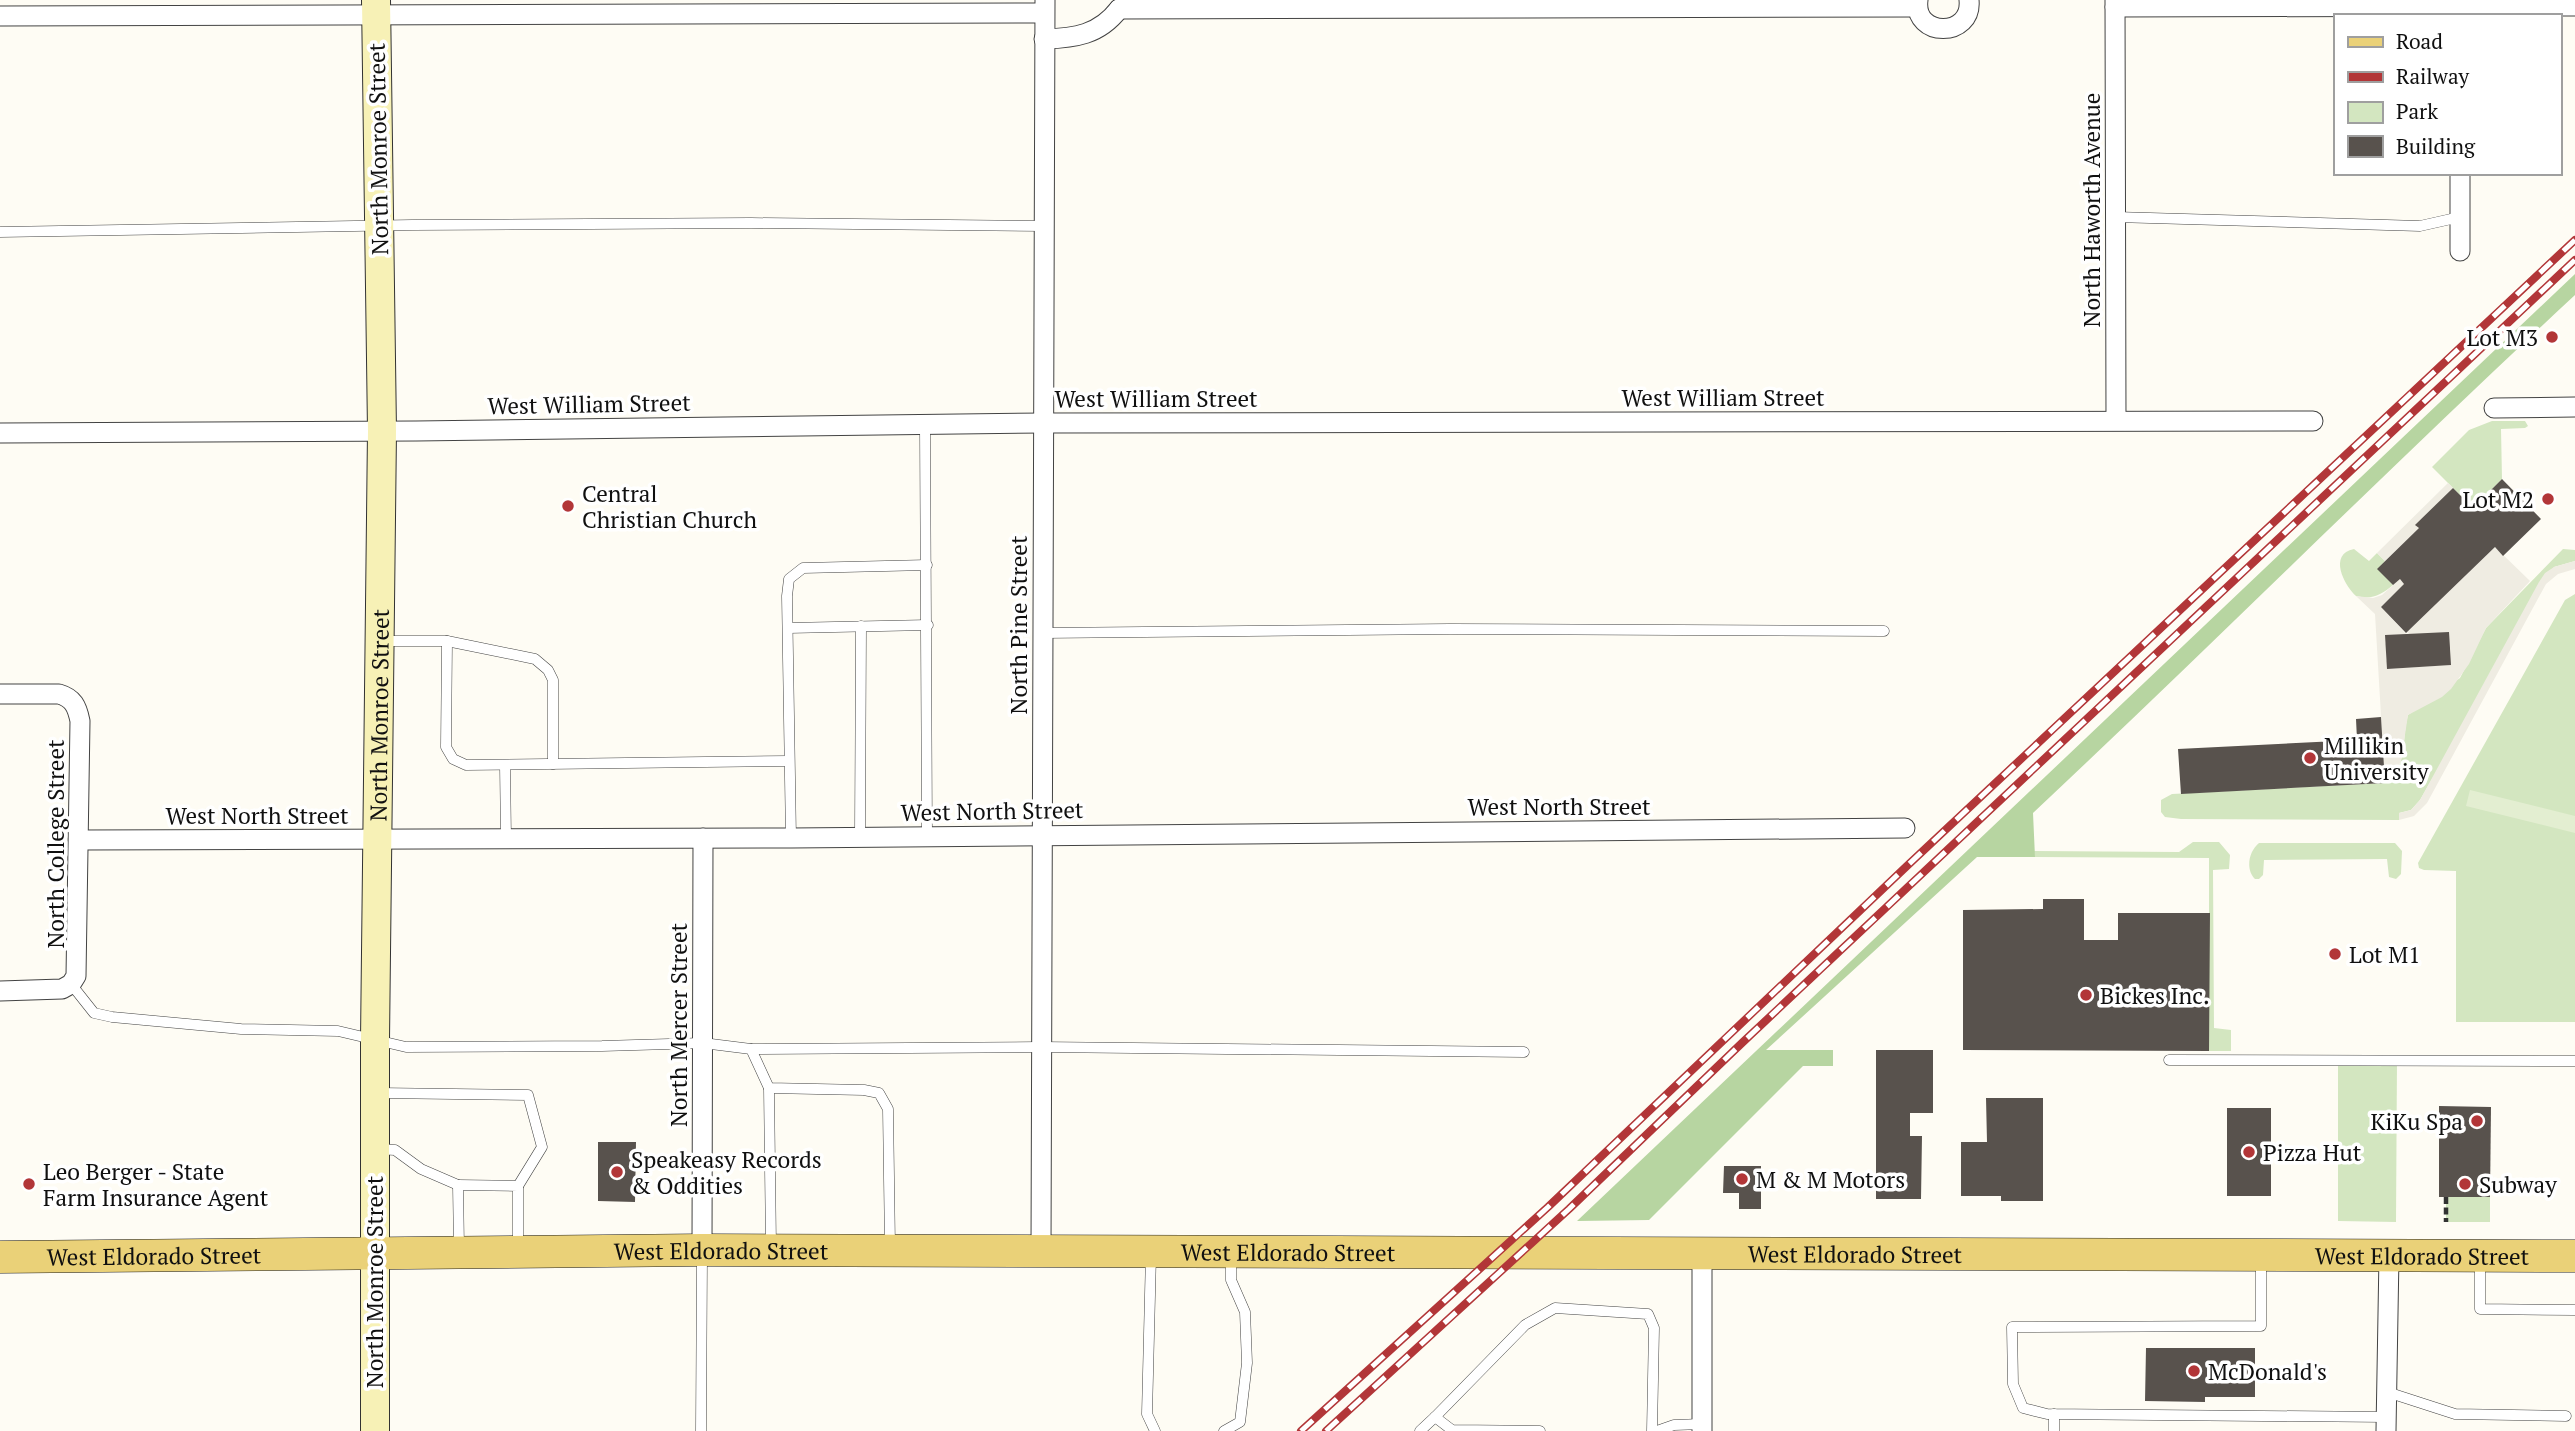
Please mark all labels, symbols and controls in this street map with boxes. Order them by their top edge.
legend [2334,14,2561,175]
text: Road [2396,27,2443,55]
street label: North Monroe Street [361,42,395,255]
text: Railway [2396,62,2470,90]
street label: North Haworth Avenue [2076,93,2107,327]
text: Park [2396,97,2438,125]
text: Building [2396,132,2476,160]
place label: Lot M3 [2467,322,2538,353]
marker: Lot M3 [2544,329,2560,345]
street label: West William Street [1621,382,1825,413]
street label: West William Street [1054,383,1258,414]
street label: West William Street [487,387,691,421]
place label: Central Christian Church [582,478,757,535]
place label: Lot M2 [2463,484,2534,515]
marker: Lot M2 [2540,491,2556,507]
marker: Central Christian Church [560,498,576,514]
street label: North Pine Street [1003,535,1034,714]
street label: North Monroe Street [362,608,395,821]
place label: Millikin University [2324,730,2429,787]
street label: North College Street [40,739,71,949]
marker: Millikin University [2302,750,2318,766]
street label: West North Street [1467,791,1651,822]
street label: West North Street [900,794,1084,828]
street label: West North Street [165,800,349,831]
street label: North Mercer Street [663,923,694,1127]
place label: Lot M1 [2349,939,2420,970]
marker: Lot M1 [2327,946,2343,962]
place label: Bickes Inc. [2100,980,2209,1011]
marker: Bickes Inc. [2078,987,2094,1003]
place label: KiKu Spa [2371,1106,2463,1137]
marker: KiKu Spa [2469,1113,2485,1129]
place label: Pizza Hut [2263,1137,2362,1168]
place label: Speakeasy Records & Oddities [631,1144,822,1201]
marker: Pizza Hut [2241,1144,2257,1160]
place label: Leo Berger - State Farm Insurance Agent [43,1156,269,1213]
marker: Speakeasy Records & Oddities [609,1164,625,1180]
place label: M & M Motors [1756,1164,1905,1195]
place label: Subway [2479,1169,2557,1200]
marker: M & M Motors [1734,1171,1750,1187]
street label: North Monroe Street [359,1175,390,1388]
marker: Leo Berger - State Farm Insurance Agent [21,1176,37,1192]
marker: Subway [2457,1176,2473,1192]
street label: West Eldorado Street [614,1234,829,1266]
street label: West Eldorado Street [1181,1236,1396,1268]
street label: West Eldorado Street [1748,1238,1963,1270]
street label: West Eldorado Street [47,1239,262,1272]
street label: West Eldorado Street [2315,1240,2530,1271]
place label: McDonald's [2208,1356,2327,1387]
marker: McDonald's [2186,1363,2202,1379]

